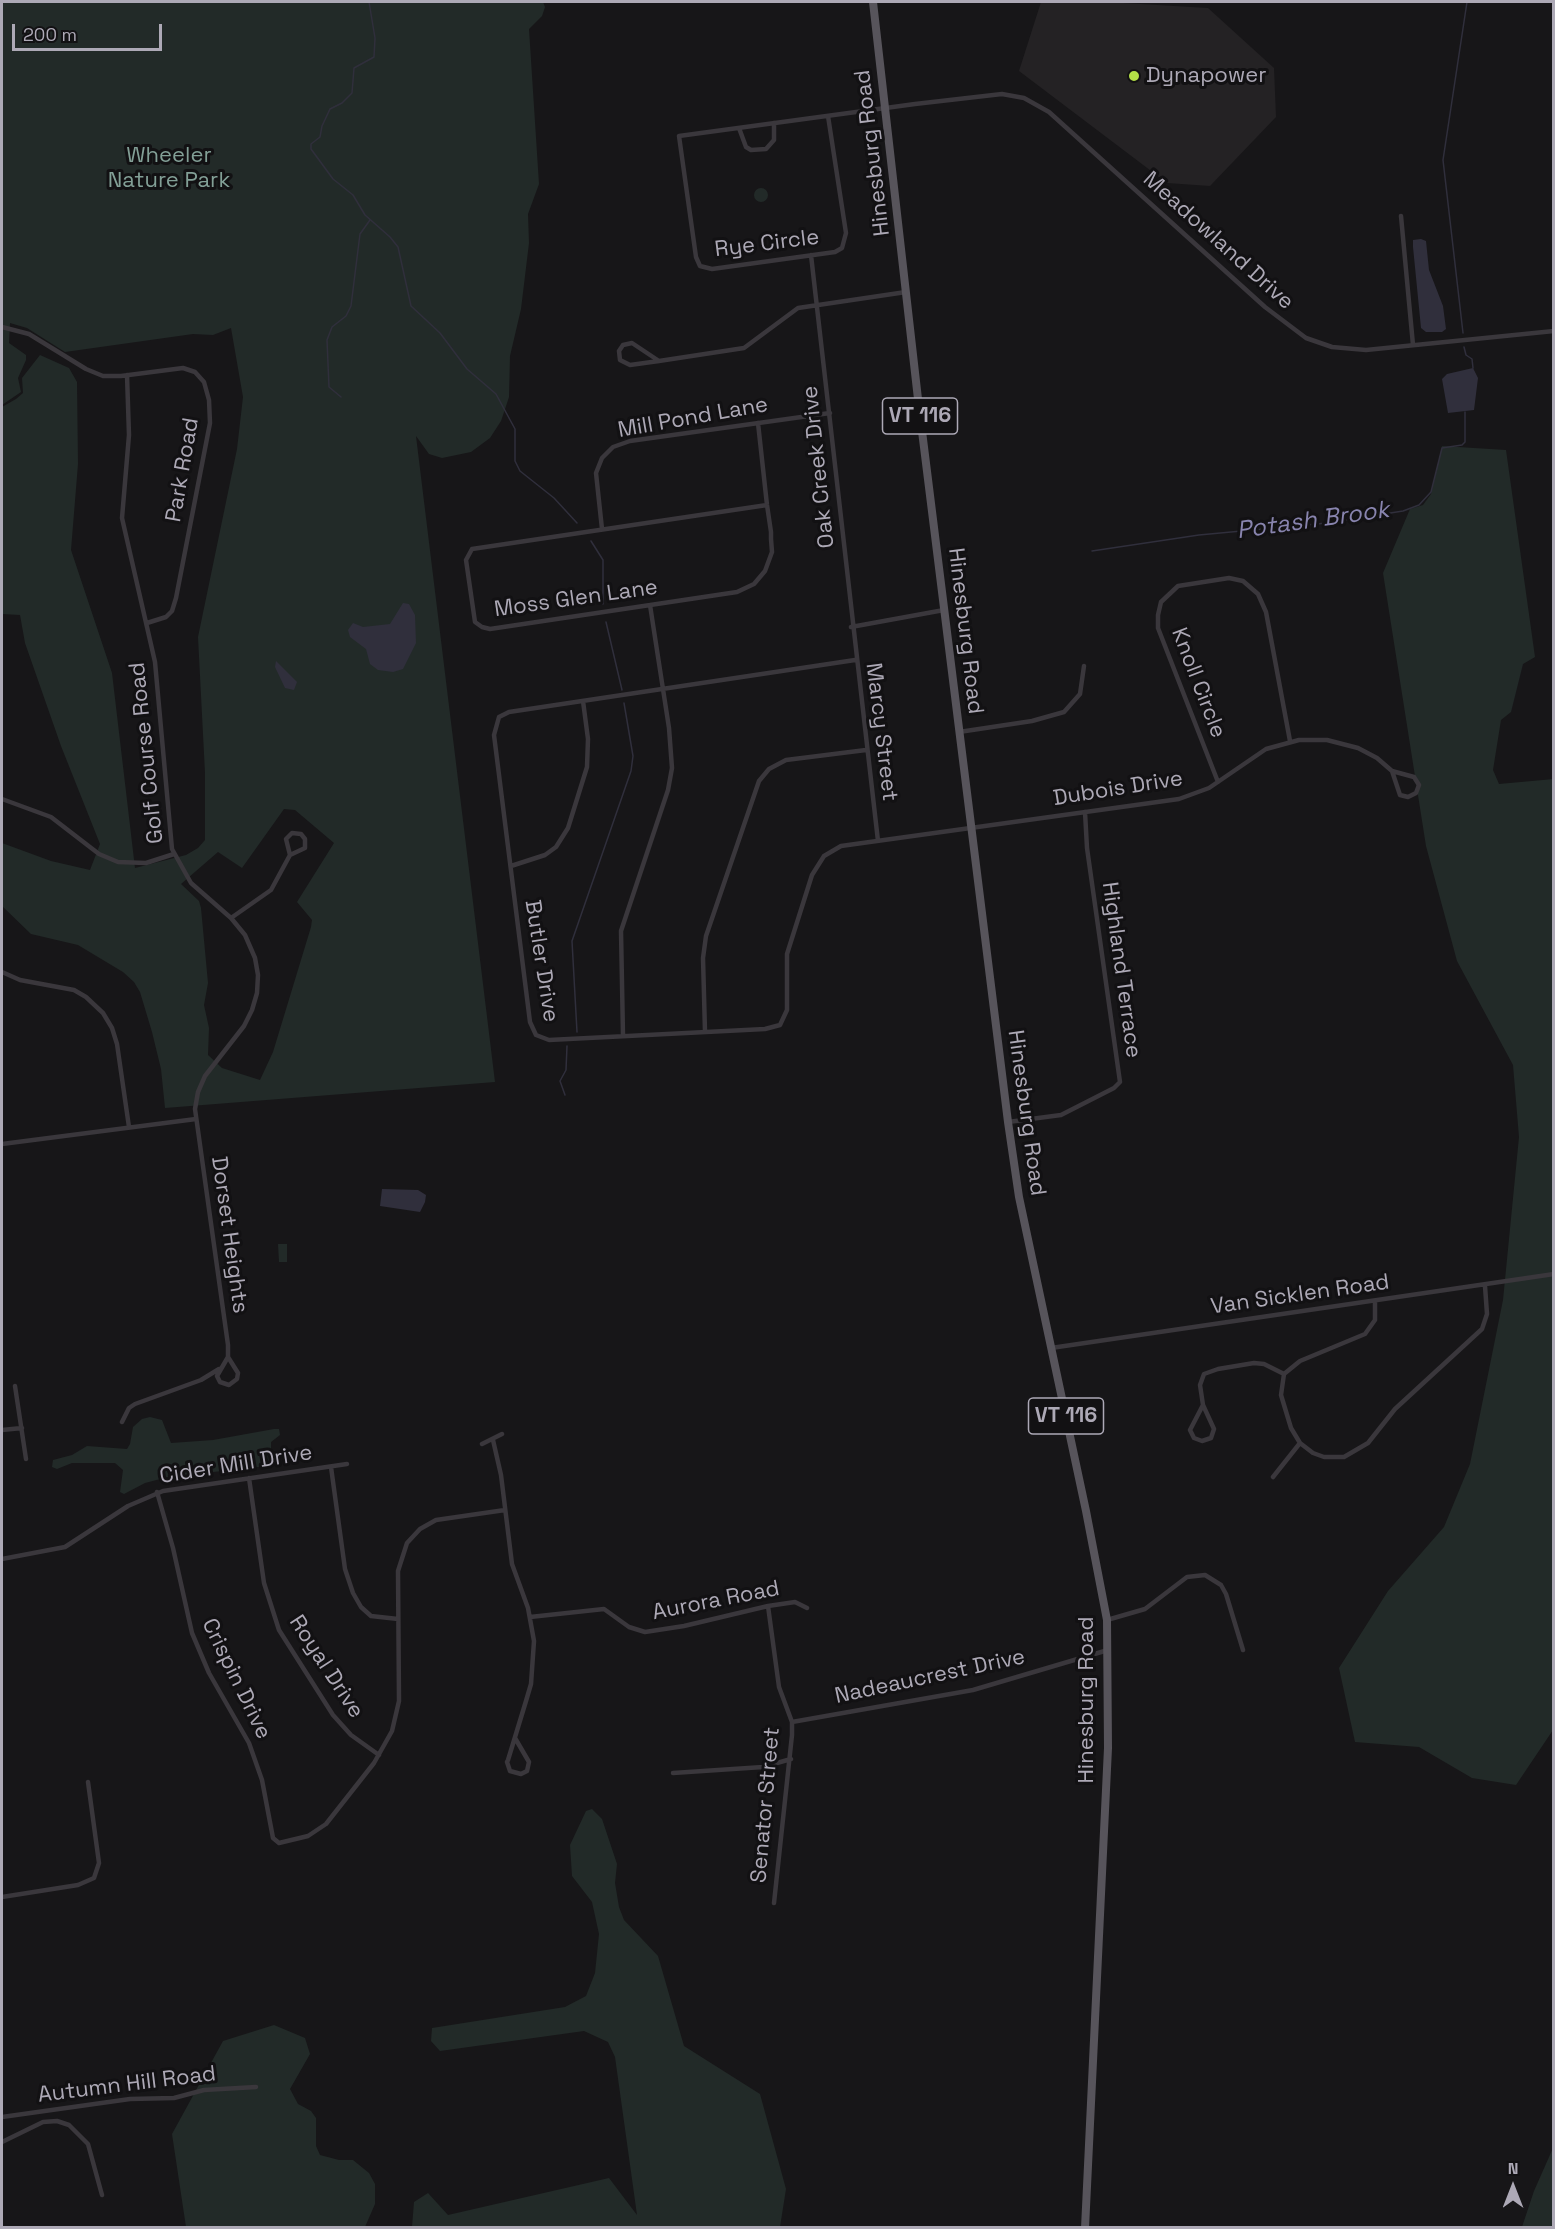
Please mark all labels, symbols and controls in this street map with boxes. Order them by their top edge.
scale bar [15,12,165,50]
text: 200 m [23,23,77,46]
place label: Dynapower [1146,63,1266,89]
street label: Hinesburg Road [850,68,896,238]
marker: Dynapower [1127,69,1141,83]
park label: Wheeler Nature Park [108,143,230,194]
street label: Meadowland Drive [1137,166,1299,316]
street label: Rye Circle [713,224,821,264]
street label: Oak Creek Drive [797,385,841,549]
street label: Mill Pond Lane [616,392,770,444]
road number: VT 116 [882,398,958,434]
street label: Park Road [161,416,205,524]
water label: Potash Brook [1235,496,1391,546]
street label: Hinesburg Road [942,546,988,716]
street label: Moss Glen Lane [493,574,659,624]
street label: Knoll Circle [1165,624,1231,742]
street label: Golf Course Road [124,661,170,845]
street label: Marcy Street [859,661,903,803]
street label: Dubois Drive [1051,766,1185,812]
street label: Highland Terrace [1096,880,1146,1060]
street label: Butler Drive [518,898,564,1024]
street label: Hinesburg Road [1001,1028,1051,1198]
street label: Dorset Heights [205,1155,253,1315]
street label: Van Sicklen Road [1209,1269,1391,1321]
road number: VT 116 [1028,1398,1104,1434]
street label: Cider Mill Drive [158,1440,314,1490]
street label: Aurora Road [650,1576,782,1626]
street label: Royal Drive [283,1611,369,1723]
street label: Crispin Drive [195,1614,277,1744]
street label: Hinesburg Road [1074,1616,1100,1784]
street label: Nadeaucrest Drive [832,1644,1028,1710]
street label: Senator Street [746,1726,786,1884]
street label: Autumn Hill Road [36,2061,218,2109]
north arrow [1483,2157,1543,2217]
text: N [1508,2158,1518,2179]

